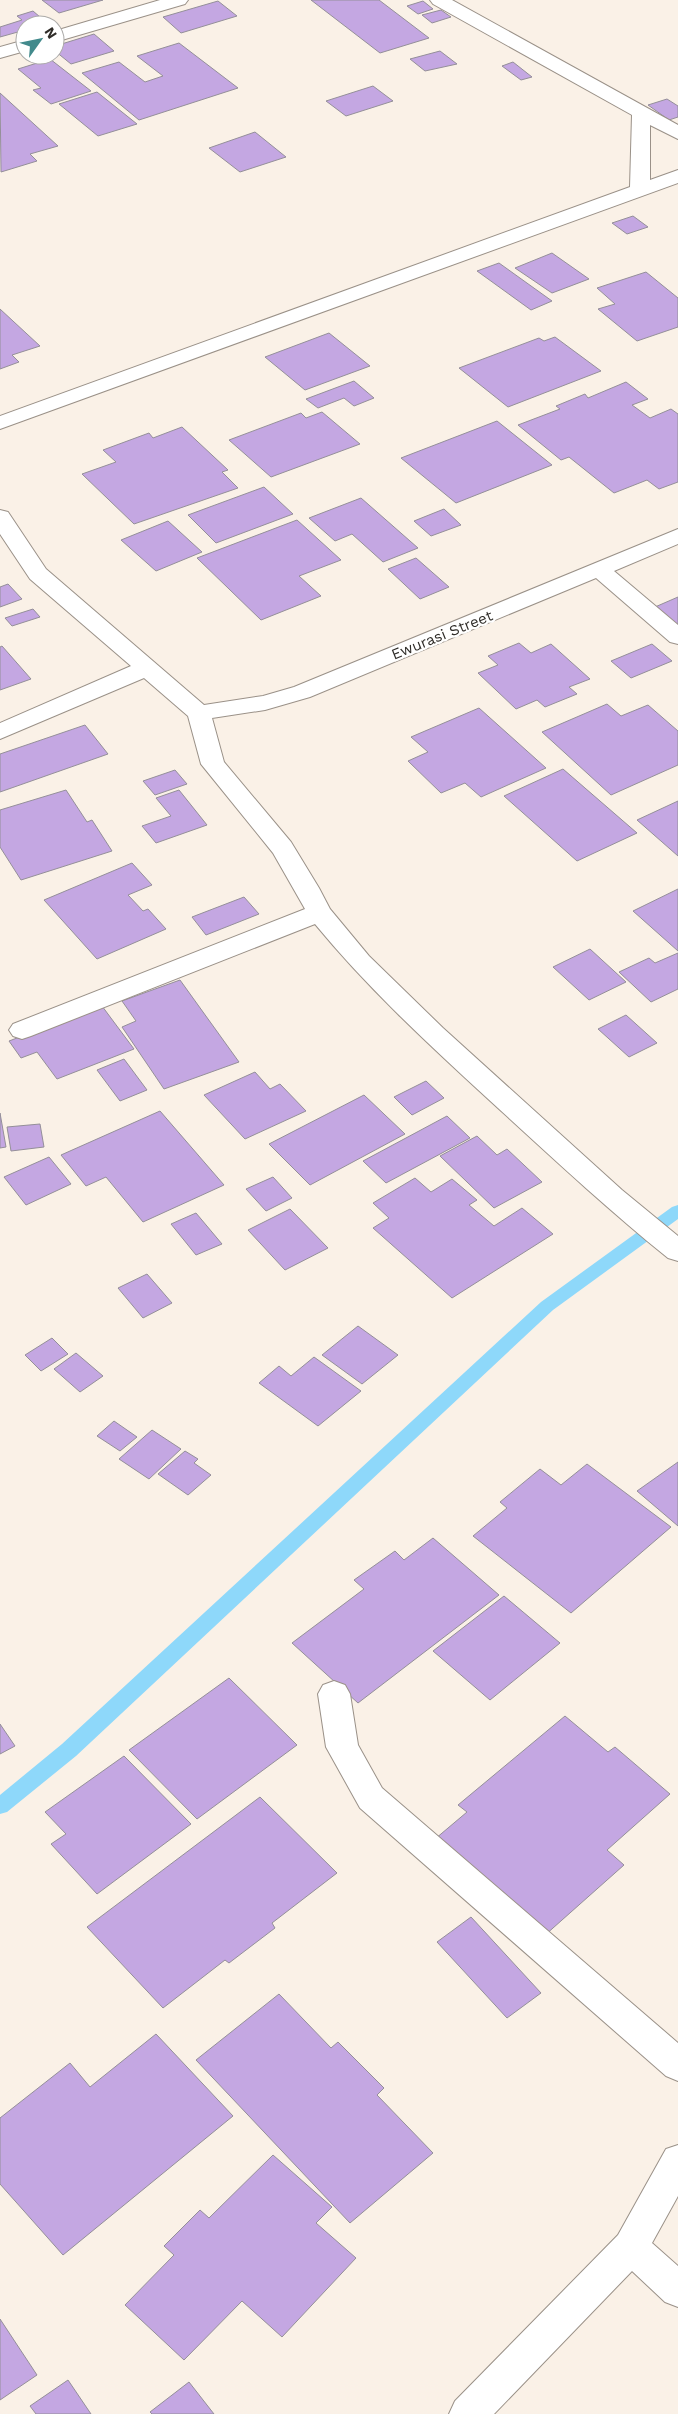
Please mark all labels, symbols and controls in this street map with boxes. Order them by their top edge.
north arrow [15,15,65,65]
text: N [41,24,60,42]
street label: Ewurasi Street [389,606,496,663]

